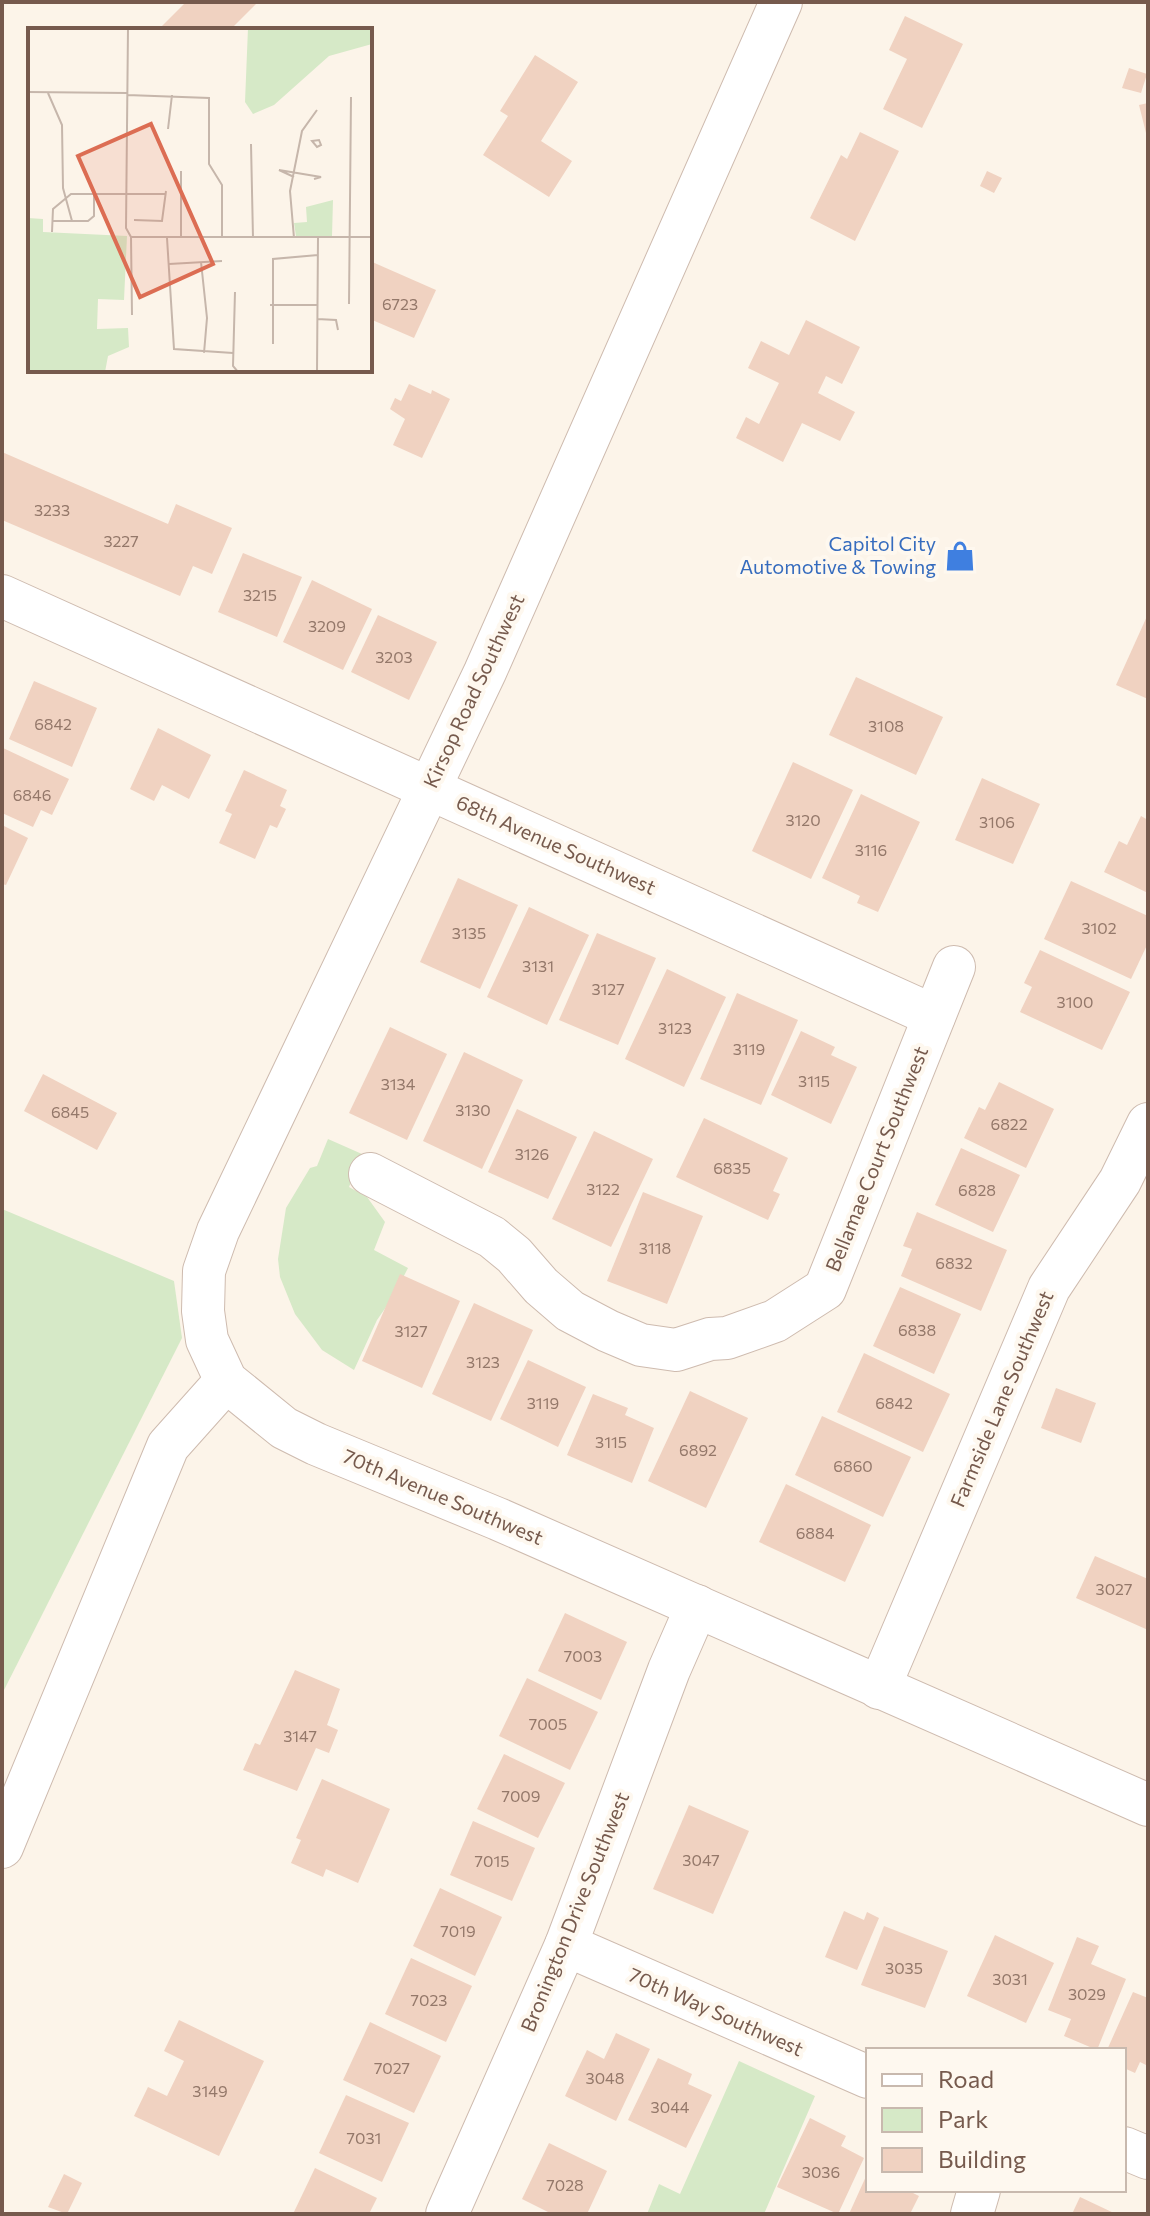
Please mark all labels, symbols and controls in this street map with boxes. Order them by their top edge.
inset map [28,28,372,372]
house number: 6723 [382,294,418,313]
house number: 3233 [34,500,70,519]
house number: 3227 [103,531,139,550]
place label: Capitol City Automotive & Towing [740,531,936,578]
shop icon: Capitol City Automotive & Towing [943,539,977,573]
house number: 3215 [243,585,277,604]
street label: Kirsop Road Southwest [418,590,529,791]
house number: 3209 [308,616,346,635]
house number: 3203 [375,647,413,666]
house number: 6842 [34,714,72,733]
house number: 3108 [868,716,904,735]
house number: 6846 [13,785,51,804]
street label: 68th Avenue Southwest [453,789,660,899]
house number: 3120 [785,810,821,829]
house number: 3106 [979,812,1015,831]
house number: 3116 [855,840,887,859]
house number: 3102 [1081,918,1117,937]
house number: 3135 [452,923,486,942]
house number: 3131 [522,956,554,975]
house number: 3127 [591,979,625,998]
house number: 3100 [1057,992,1093,1011]
house number: 3123 [658,1018,692,1037]
house number: 3119 [733,1039,765,1058]
street label: Bellamae Court Southwest [820,1042,932,1275]
house number: 3115 [798,1071,830,1090]
house number: 3134 [381,1074,416,1093]
house number: 3130 [455,1100,491,1119]
house number: 6845 [51,1102,89,1121]
house number: 6822 [990,1114,1028,1133]
house number: 3126 [515,1144,549,1163]
house number: 6835 [713,1158,751,1177]
house number: 3122 [586,1179,620,1198]
house number: 6828 [958,1180,996,1199]
house number: 3118 [639,1238,671,1257]
house number: 6832 [935,1253,973,1272]
street label: Farmside Lane Southwest [945,1287,1058,1510]
house number: 6838 [898,1320,936,1339]
house number: 3127 [394,1321,428,1340]
house number: 3123 [466,1352,500,1371]
house number: 3119 [527,1393,559,1412]
house number: 6842 [875,1393,913,1412]
house number: 3115 [595,1432,627,1451]
house number: 6892 [679,1440,717,1459]
street label: 70th Avenue Southwest [340,1443,547,1549]
house number: 6860 [833,1456,873,1475]
house number: 6884 [796,1523,835,1542]
house number: 3027 [1096,1579,1132,1598]
house number: 7003 [564,1646,602,1665]
house number: 7005 [529,1714,567,1733]
house number: 3147 [283,1726,317,1745]
house number: 7009 [502,1786,541,1805]
street label: Bronington Drive Southwest [515,1788,633,2035]
house number: 3047 [682,1850,720,1869]
house number: 7015 [475,1851,509,1870]
house number: 7019 [440,1921,476,1940]
house number: 3035 [885,1958,923,1977]
street label: 70th Way Southwest [625,1962,807,2060]
house number: 3031 [992,1969,1028,1988]
house number: 3029 [1068,1984,1106,2003]
house number: 7023 [411,1990,447,2009]
legend [866,2048,1126,2192]
house number: 7027 [374,2058,410,2077]
text: Road [938,2064,994,2093]
house number: 3048 [586,2068,624,2087]
house number: 3149 [192,2081,228,2100]
house number: 3044 [651,2097,690,2116]
text: Park [938,2104,988,2133]
house number: 7031 [347,2128,381,2147]
text: Building [938,2144,1026,2173]
house number: 3036 [802,2162,840,2181]
house number: 7028 [546,2175,584,2194]

